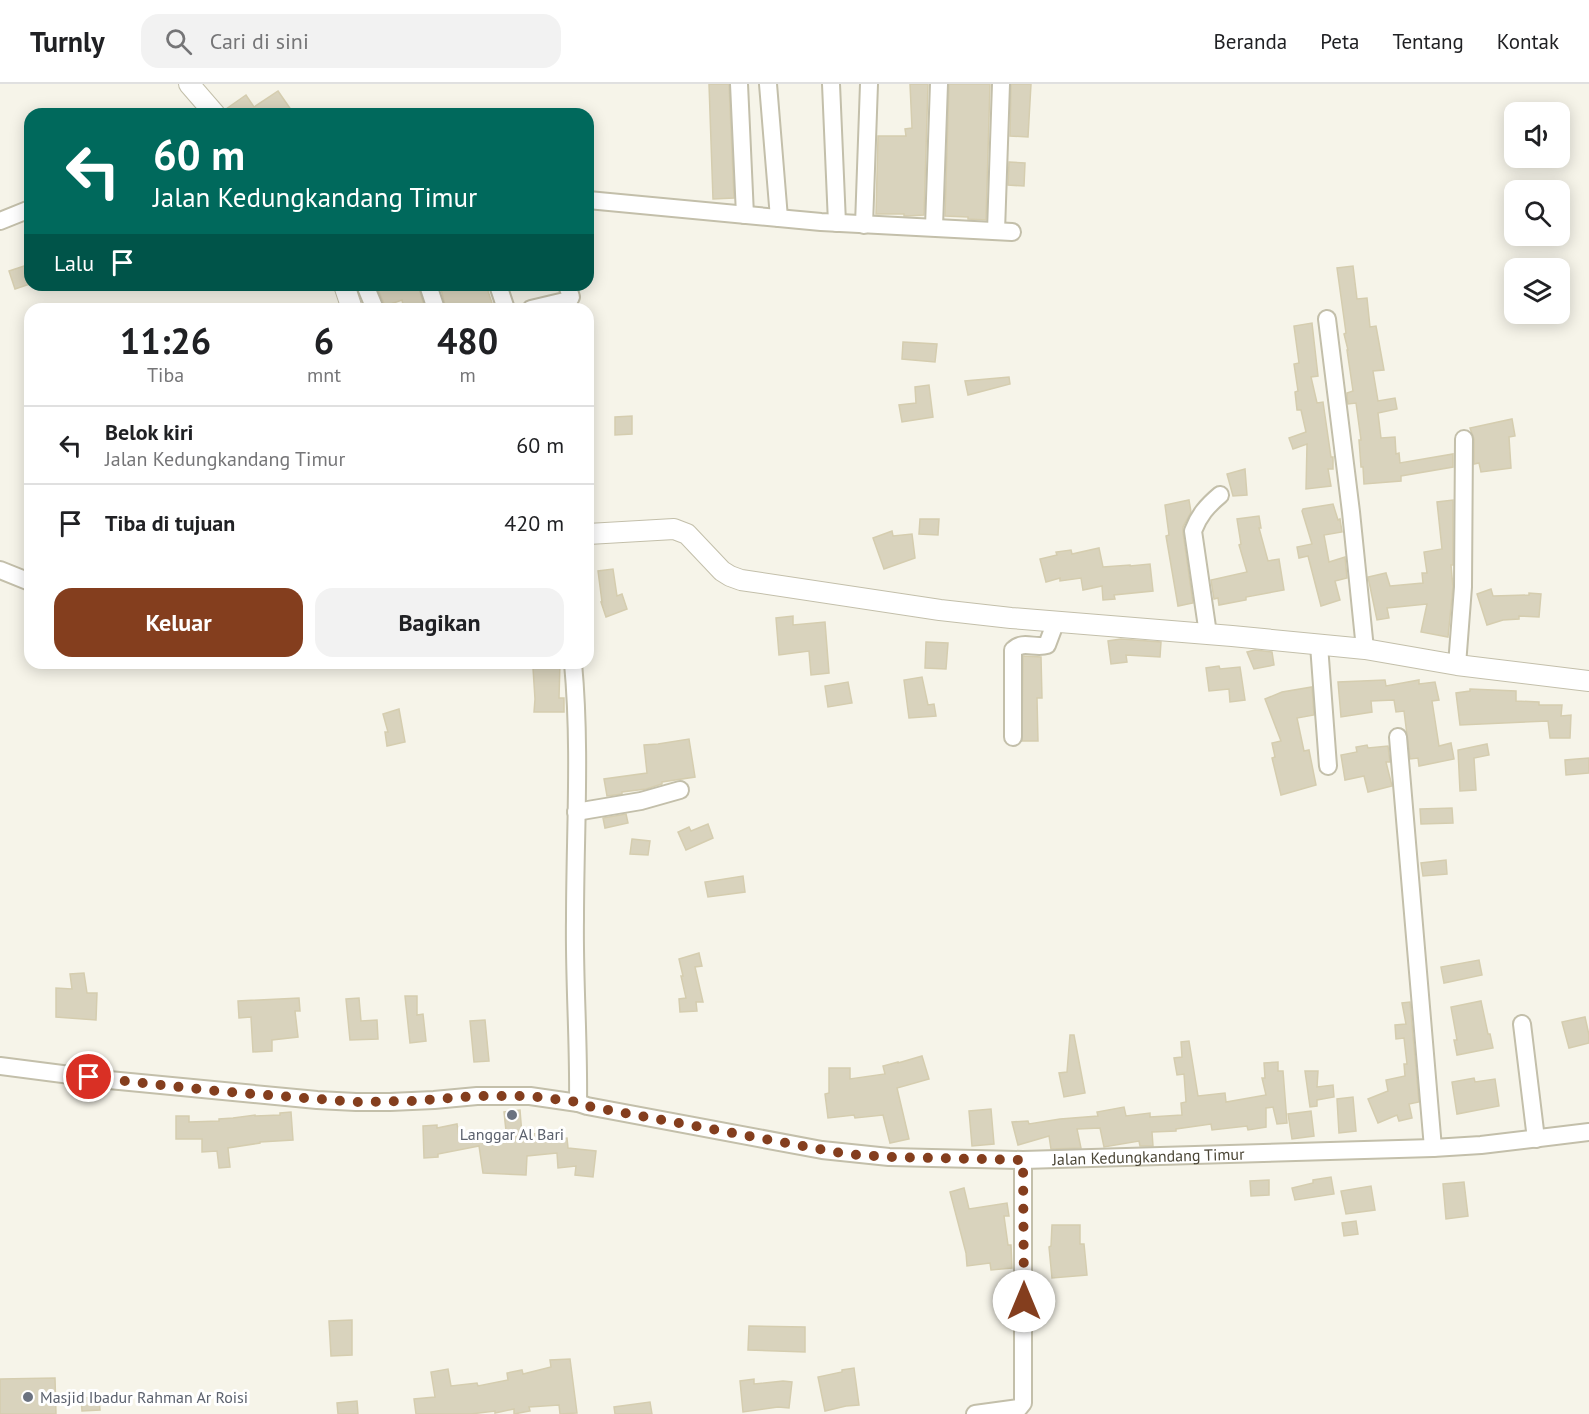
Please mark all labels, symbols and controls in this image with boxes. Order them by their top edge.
search box [141,14,561,68]
text: Turnly [30,23,105,60]
icon: search [162,25,195,58]
text: Cari di sini [210,27,309,55]
text: Beranda [1214,28,1287,55]
text: Peta [1320,28,1359,55]
text: Tentang [1392,28,1464,55]
text: Kontak [1497,28,1559,55]
map controls [1504,102,1570,324]
button: sound [1504,102,1570,168]
text: 60 m [153,127,245,182]
icon: left [54,132,132,210]
text: Jalan Kedungkandang Timur [153,180,477,214]
button: search [1504,180,1570,246]
icon: arrive [106,246,139,279]
text: Lalu [54,249,94,277]
button: layers [1504,258,1570,324]
text: 11:26 [120,317,211,364]
text: 6 [314,317,334,364]
text: 480 [437,317,498,364]
text: Tiba [147,362,184,388]
text: mnt [307,362,341,388]
text: m [459,362,476,388]
text: Belok kiri [105,418,194,446]
icon: left [54,429,87,462]
text: 60 m [516,431,564,459]
text: Jalan Kedungkandang Timur [105,446,345,472]
icon: arrive [54,507,87,540]
text: Tiba di tujuan [105,509,235,537]
text: 420 m [504,509,564,537]
button: Keluar [54,588,303,657]
button: Bagikan [315,588,564,657]
pin [63,1051,114,1102]
icon: arrive [72,1060,105,1093]
marker: Langgar Al Bari [505,1108,519,1122]
place label: Langgar Al Bari [460,1124,564,1144]
street label: Jalan Kedungkandang Timur [1051,1144,1245,1169]
position arrow [992,1269,1056,1333]
place label: Masjid Ibadur Rahman Ar Roisi [40,1387,248,1407]
marker: Masjid Ibadur Rahman Ar Roisi [21,1390,35,1404]

